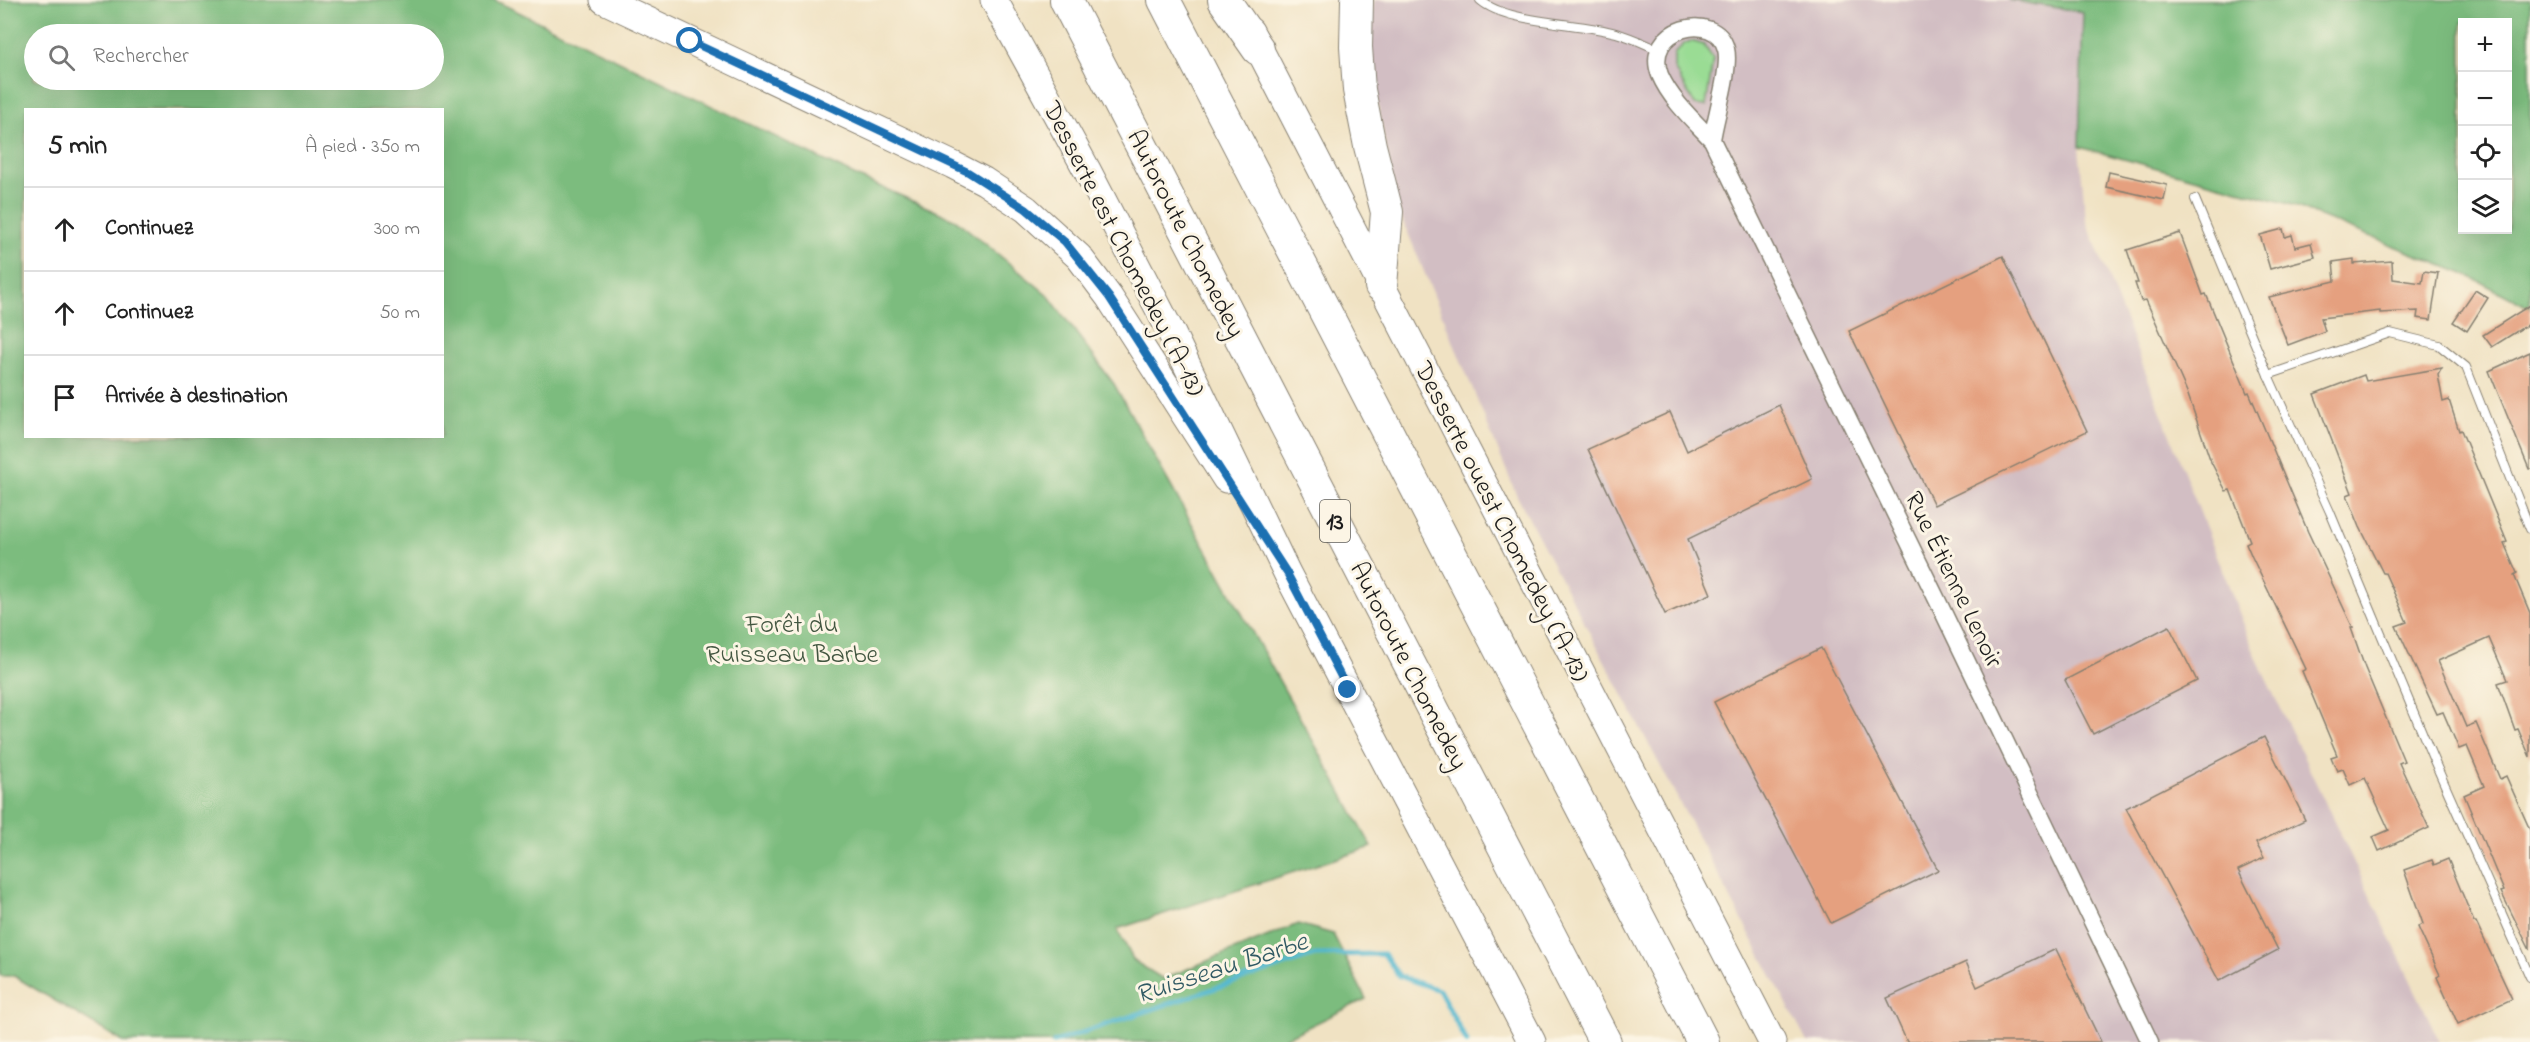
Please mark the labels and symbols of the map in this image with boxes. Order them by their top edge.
route start [676,27,702,53]
street label: Desserte est Chomedey (A-13) [1031,94,1214,404]
street label: Autoroute Chomedey [1115,124,1253,345]
street label: Desserte ouest Chomedey (A-13) [1402,355,1598,689]
street label: Rue Étienne Lenoir [1893,486,2012,676]
road number: 13 [1320,500,1350,542]
street label: Autoroute Chomedey [1338,556,1476,777]
park label: Forêt du Ruisseau Barbe [706,607,878,675]
route end [1334,676,1360,702]
water label: Ruisseau Barbe [1131,923,1315,1016]

